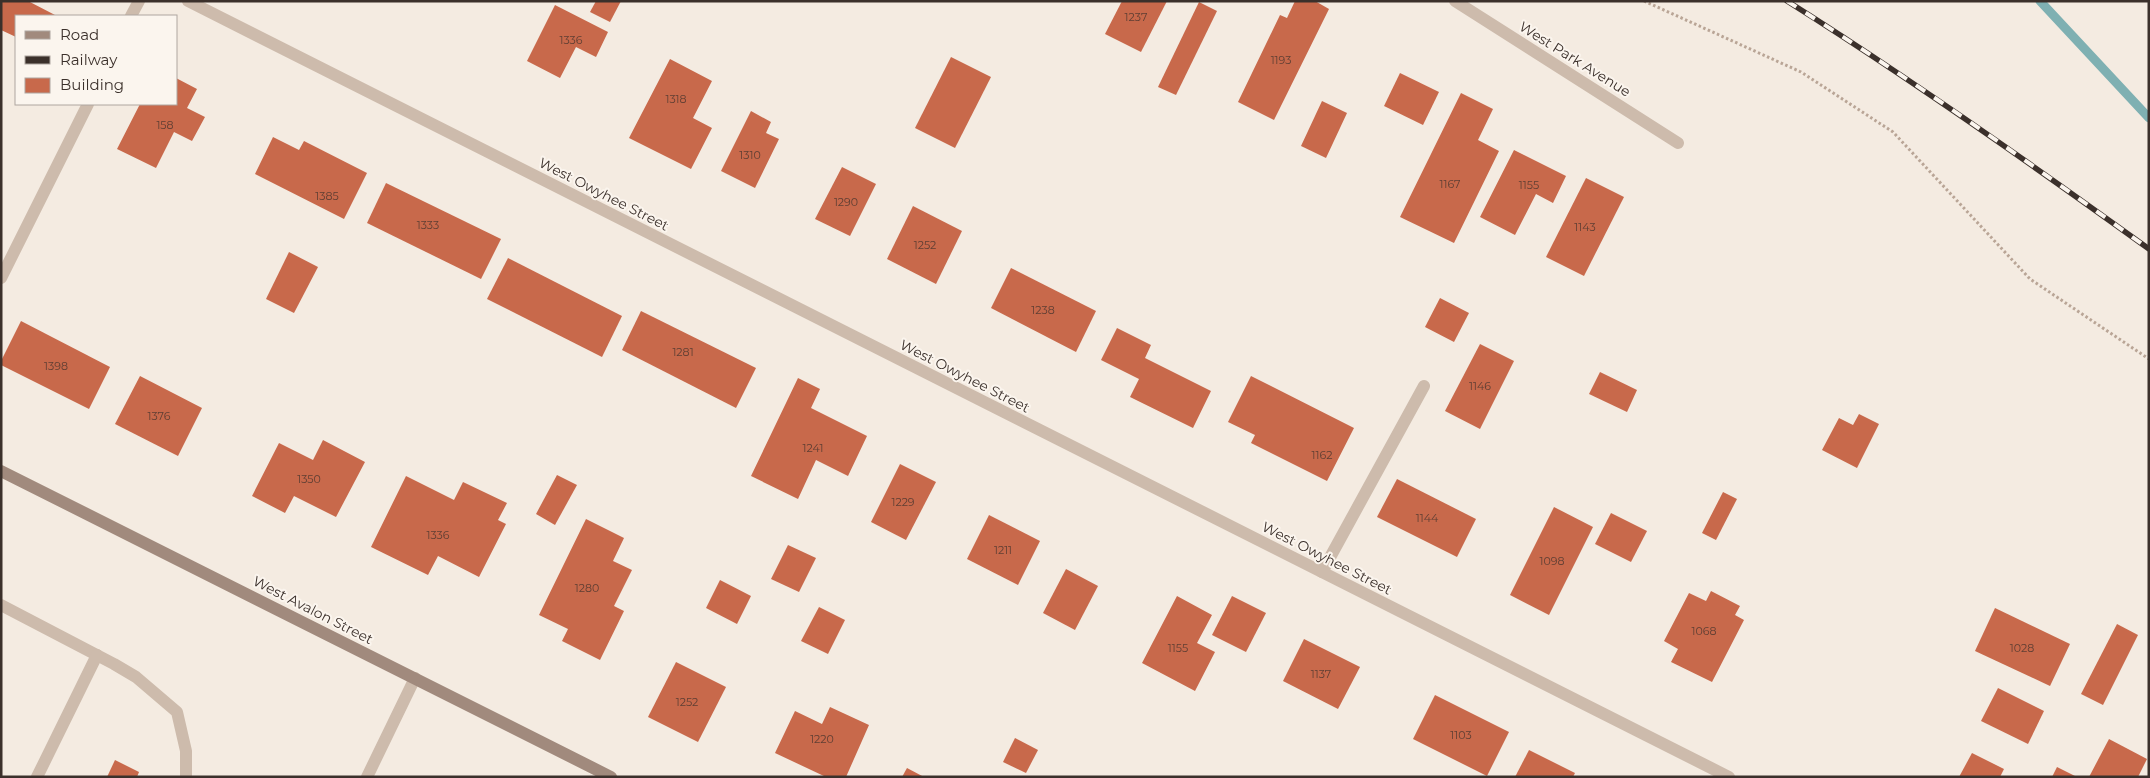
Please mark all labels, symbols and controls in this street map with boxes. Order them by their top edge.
house number: 1237 [1125,10,1147,24]
legend [15,15,178,105]
street label: West Park Avenue [1516,17,1634,101]
text: Road [60,25,99,44]
house number: 1336 [559,33,583,47]
text: Railway [60,50,118,69]
house number: 1193 [1271,53,1291,67]
text: Building [60,75,124,94]
house number: 1318 [665,92,687,106]
house number: 158 [156,118,174,132]
house number: 1310 [739,148,761,162]
street label: West Owyhee Street [536,153,672,235]
house number: 1167 [1439,177,1461,191]
house number: 1155 [1519,178,1539,192]
house number: 1385 [315,189,339,203]
house number: 1290 [834,195,858,209]
house number: 1333 [417,218,439,232]
house number: 1143 [1574,220,1596,234]
house number: 1252 [914,238,936,252]
house number: 1238 [1031,303,1055,317]
street label: West Owyhee Street [897,335,1033,417]
house number: 1281 [672,345,694,359]
house number: 1398 [44,359,68,373]
house number: 1146 [1469,379,1491,393]
house number: 1376 [148,409,171,423]
house number: 1241 [803,441,823,455]
house number: 1162 [1312,448,1332,462]
house number: 1350 [297,472,321,486]
house number: 1229 [891,495,915,509]
house number: 1144 [1416,511,1439,525]
street label: West Owyhee Street [1259,517,1395,599]
house number: 1336 [426,528,450,542]
house number: 1211 [994,543,1012,557]
house number: 1098 [1540,554,1564,568]
street label: West Avalon Street [250,572,376,648]
house number: 1280 [575,581,599,595]
house number: 1068 [1692,624,1716,638]
house number: 1155 [1168,641,1188,655]
house number: 1028 [2010,641,2034,655]
house number: 1137 [1311,667,1331,681]
house number: 1252 [676,695,698,709]
house number: 1103 [1450,728,1472,742]
house number: 1220 [810,732,834,746]

